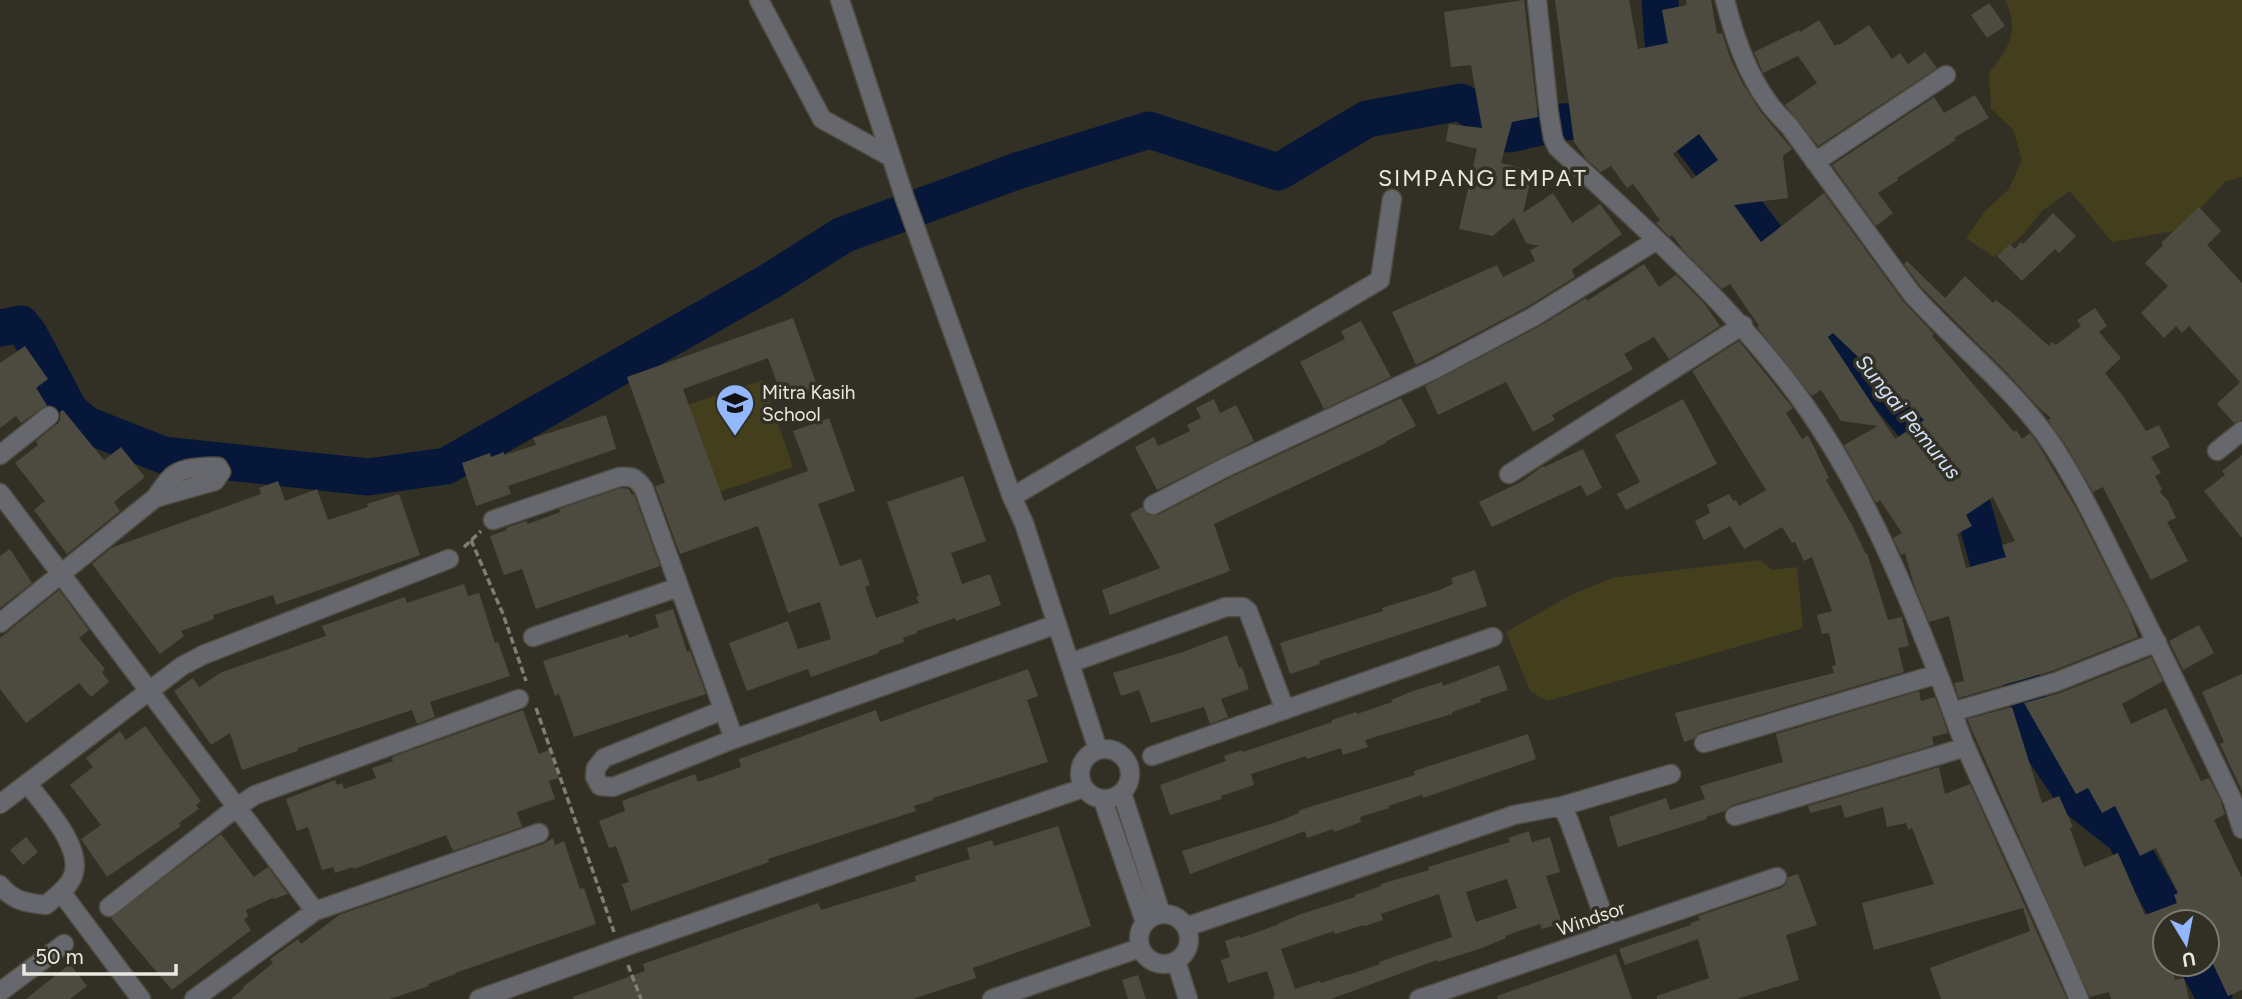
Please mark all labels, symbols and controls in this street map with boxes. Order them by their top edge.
district label: SIMPANG EMPAT [1378,164,1588,192]
water label: Sungai Pemurus [1851,349,1966,484]
place label: Mitra Kasih School [762,381,855,426]
school or university icon: Mitra Kasih School [714,382,756,437]
street label: Windsor [1554,896,1629,941]
north arrow [2151,908,2221,978]
scale bar [24,932,177,976]
text: 50 m [35,944,84,969]
text: U [2180,947,2197,972]

